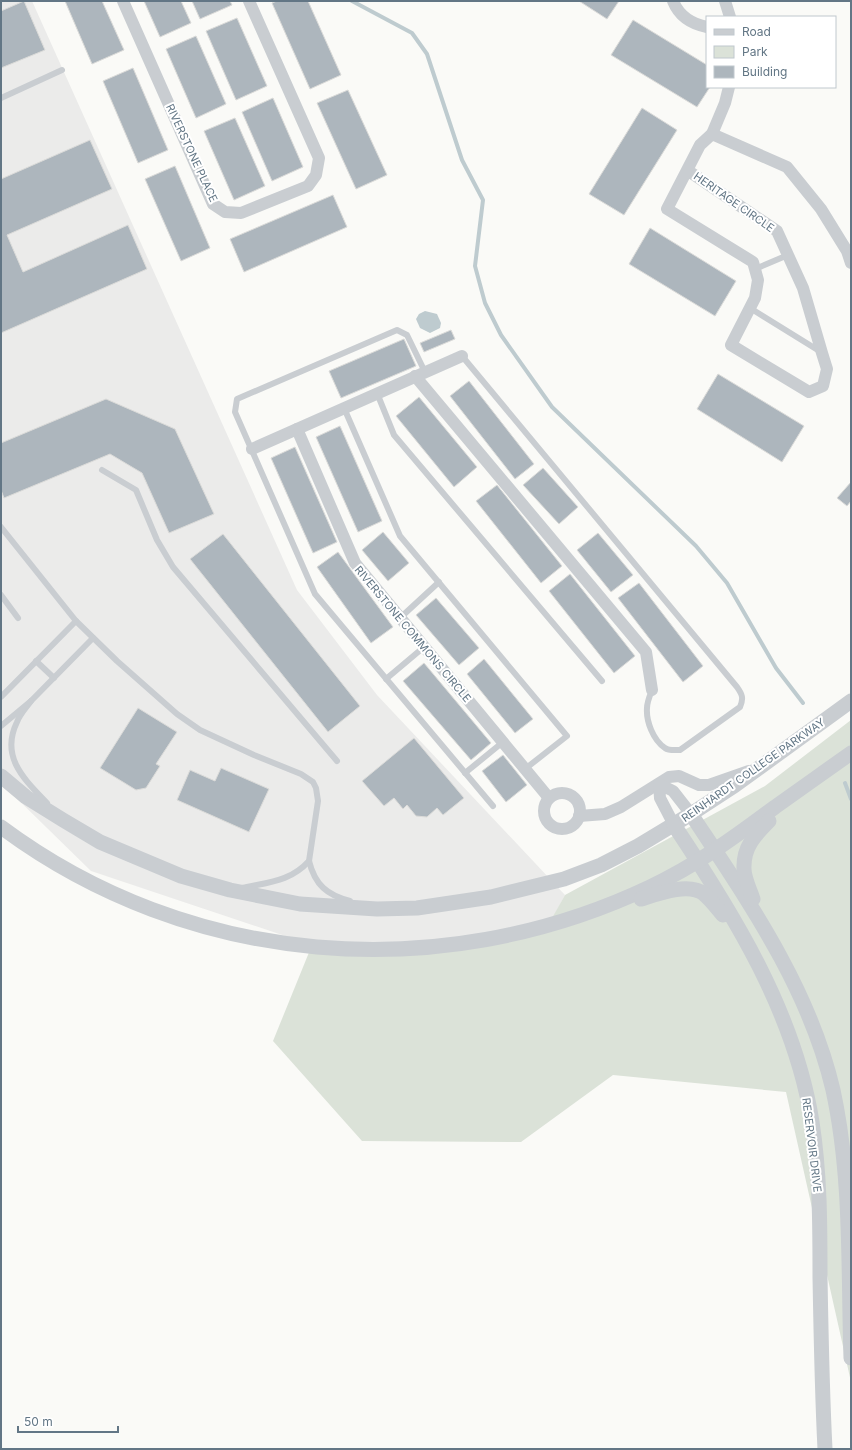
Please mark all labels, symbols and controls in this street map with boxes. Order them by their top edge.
legend [706,16,836,88]
text: Road [742,24,771,39]
text: Park [742,44,768,59]
text: Building [742,64,787,79]
street label: RIVERSTONE PLACE [163,102,221,204]
street label: HERITAGE CIRCLE [691,169,777,235]
street label: RIVERSTONE COMMONS CIRCLE [352,563,474,705]
street label: REINHARDT COLLEGE PARKWAY [679,715,828,825]
street label: RESERVOIR DRIVE [799,1097,825,1193]
scale bar [18,1408,118,1434]
text: 50 m [24,1414,53,1429]

